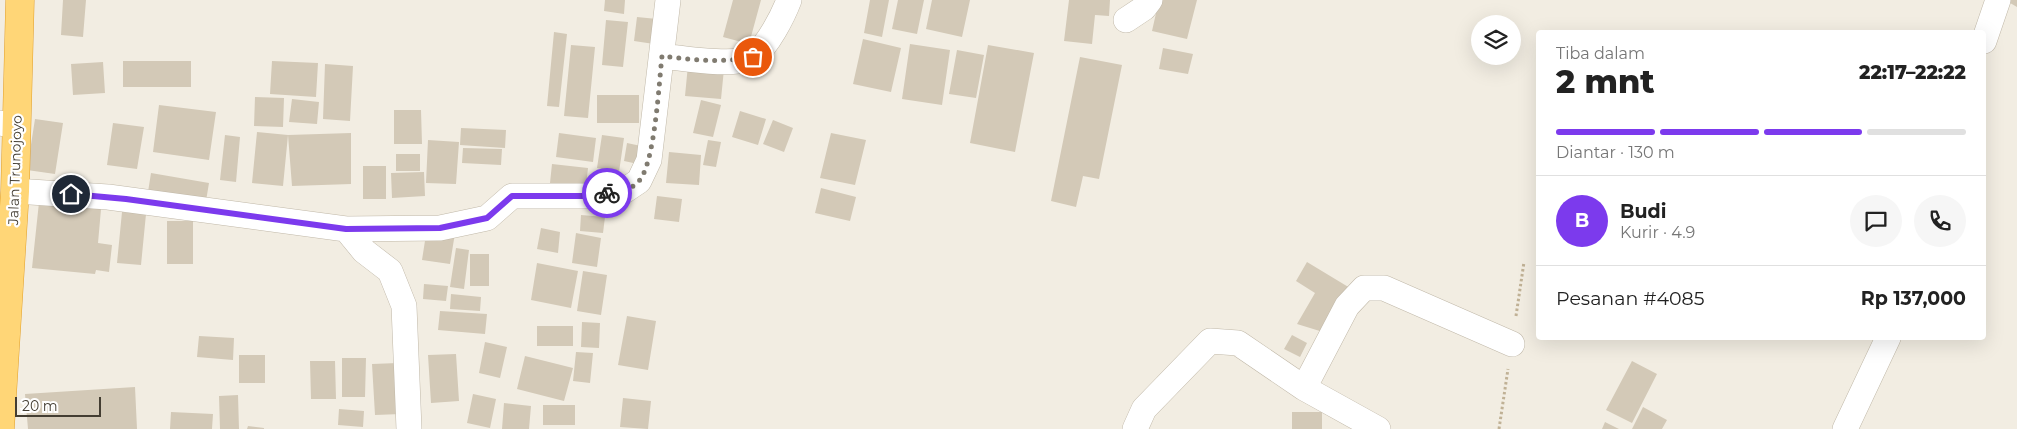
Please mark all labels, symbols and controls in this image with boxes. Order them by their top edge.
map controls [1471,15,1521,65]
button: layers [1471,15,1521,65]
pin [732,36,774,78]
icon: bag [739,43,767,71]
text: Tiba dalam [1556,44,1645,63]
text: 22:17–22:22 [1859,61,1966,84]
text: 2 mnt [1556,62,1655,101]
street label: Jalan Trunojoyo [4,114,26,226]
text: Diantar · 130 m [1556,143,1675,162]
courier [582,168,632,218]
pin [50,173,92,215]
icon: bike [593,179,621,207]
icon: home [57,180,85,208]
button: chat [1850,195,1902,247]
button: phone [1914,195,1966,247]
text: Budi [1620,200,1666,223]
text: B [1575,209,1589,232]
text: Kurir · 4.9 [1620,223,1695,242]
text: Pesanan #4085 [1556,287,1704,310]
text: Rp 137,000 [1861,287,1966,310]
scale bar [15,394,101,417]
text: 20 m [22,397,58,415]

